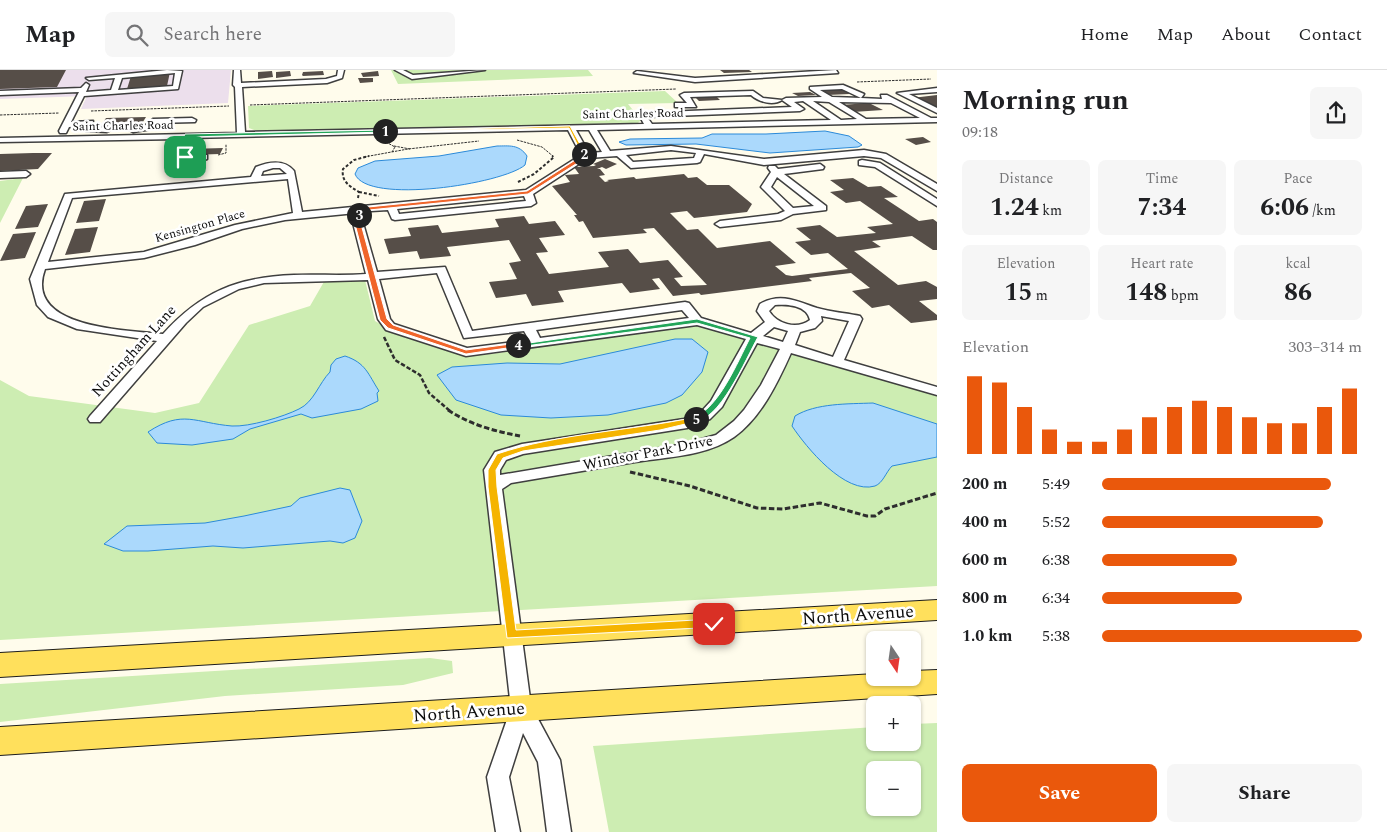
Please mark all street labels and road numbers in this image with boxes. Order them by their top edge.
street label: Saint Charles Road [582,104,684,124]
street label: Saint Charles Road [72,116,174,136]
street label: Kensington Place [153,204,247,248]
street label: Nottingham Lane [86,300,182,402]
street label: Windsor Park Drive [581,429,715,477]
street label: North Avenue [801,598,915,632]
street label: North Avenue [412,695,526,729]

